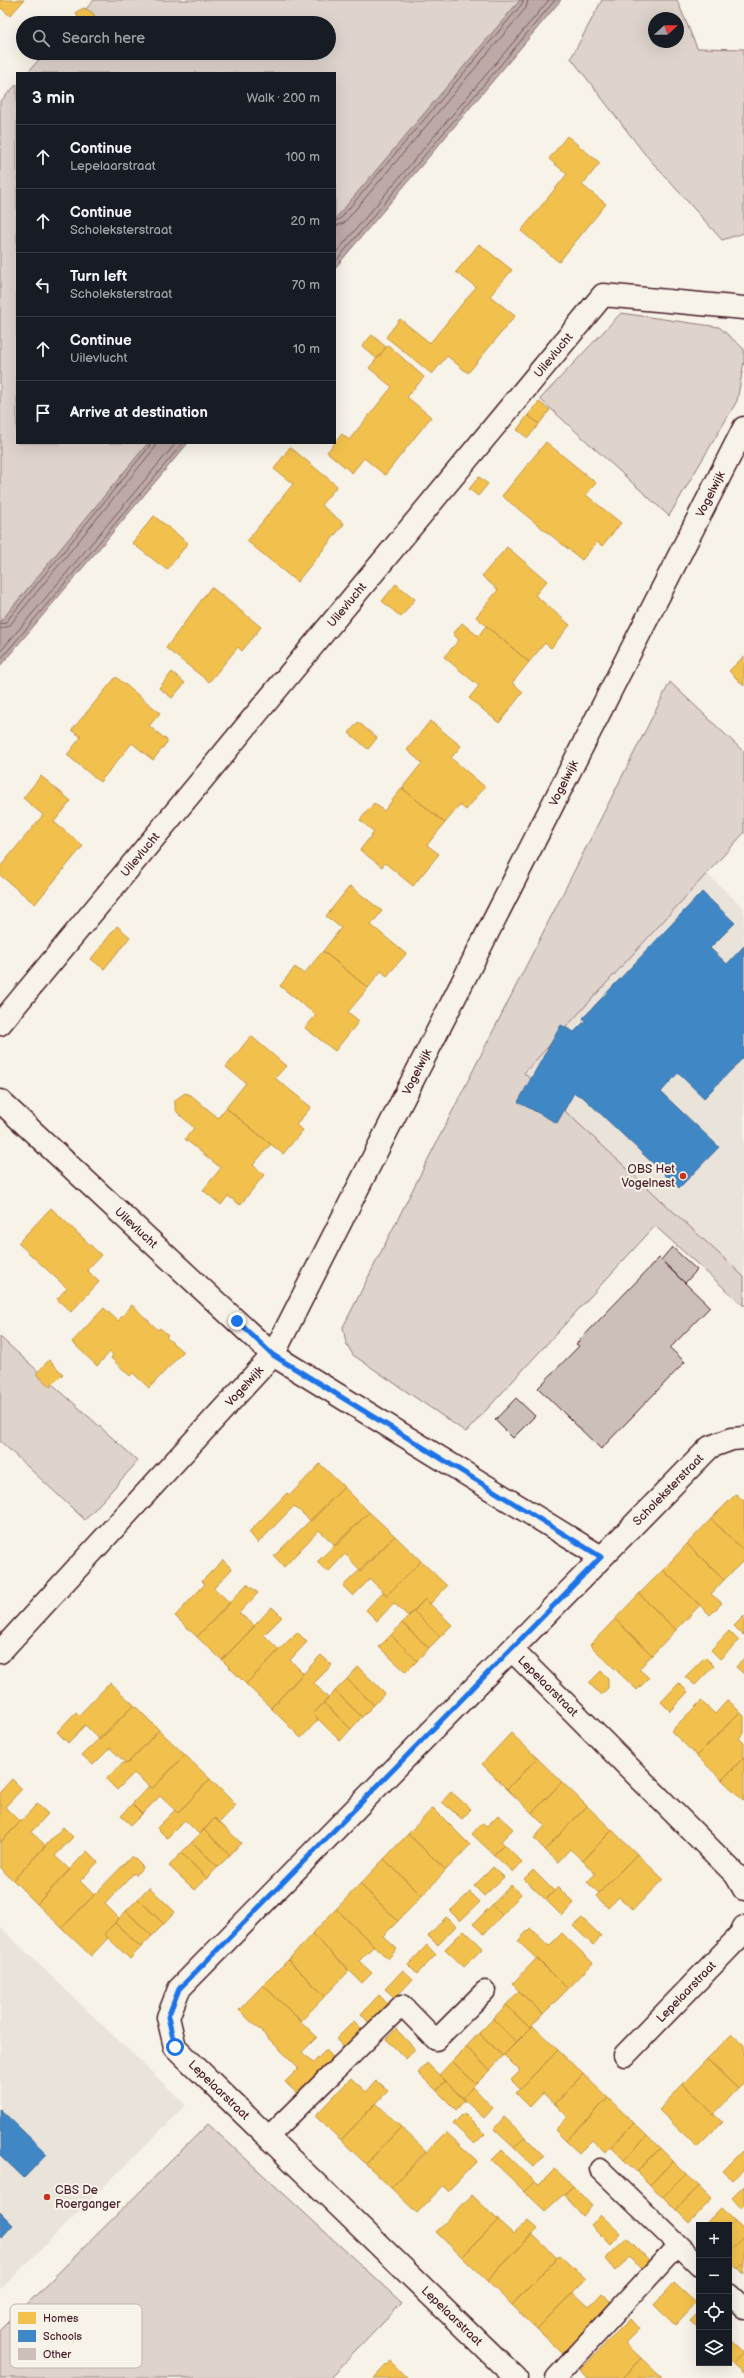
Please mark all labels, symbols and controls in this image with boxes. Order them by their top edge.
north arrow [648,12,684,48]
search box [16,16,336,60]
icon: search [30,27,52,49]
text: Search here [62,29,145,48]
text: 3 min [32,88,75,108]
text: Walk · 200 m [247,90,320,106]
text: Continue [70,139,132,158]
icon: ahead [32,146,54,168]
text: 100 m [285,149,320,165]
text: Lepelaarstraat [70,158,156,174]
text: Continue [70,203,132,222]
icon: ahead [32,210,54,232]
text: 20 m [290,213,320,229]
text: Scholeksterstraat [70,222,172,238]
text: Turn left [70,267,127,286]
icon: left [32,274,54,296]
text: 70 m [292,277,320,293]
text: Scholeksterstraat [70,286,172,302]
street label: Uilevlucht [531,330,577,381]
text: Continue [70,331,132,350]
icon: ahead [32,338,54,360]
text: 10 m [293,341,320,357]
text: Uilevlucht [70,350,128,366]
icon: arrive [32,402,54,424]
text: Arrive at destination [70,403,208,422]
street label: Vogelwijk [693,469,729,520]
street label: Uilevlucht [324,580,370,630]
street label: Vogelwijk [546,758,582,809]
street label: Uilevlucht [118,829,164,880]
street label: Vogelwijk [399,1046,435,1098]
place label: OBS Het Vogelnest [621,1162,675,1191]
marker: OBS Het Vogelnest [678,1171,688,1181]
street label: Uilevlucht [111,1204,161,1252]
route end [228,1312,246,1330]
street label: Vogelwijk [222,1363,267,1410]
street label: Scholeksterstraat [630,1451,707,1529]
street label: Lepelaarstraat [514,1653,581,1720]
street label: Lepelaarstraat [654,1958,720,2026]
route start [166,2038,184,2056]
street label: Lepelaarstraat [185,2057,253,2123]
place label: CBS De Roerganger [55,2183,121,2212]
marker: CBS De Roerganger [42,2192,52,2202]
map controls [696,2222,732,2366]
button: + [696,2222,732,2258]
button: − [696,2258,732,2294]
street label: Lepelaarstraat [418,2283,486,2349]
button: locate [696,2294,732,2330]
legend [10,2304,142,2368]
text: Homes [43,2312,79,2325]
text: Schools [43,2330,83,2343]
button: layers [696,2330,732,2366]
text: Other [43,2348,72,2361]

